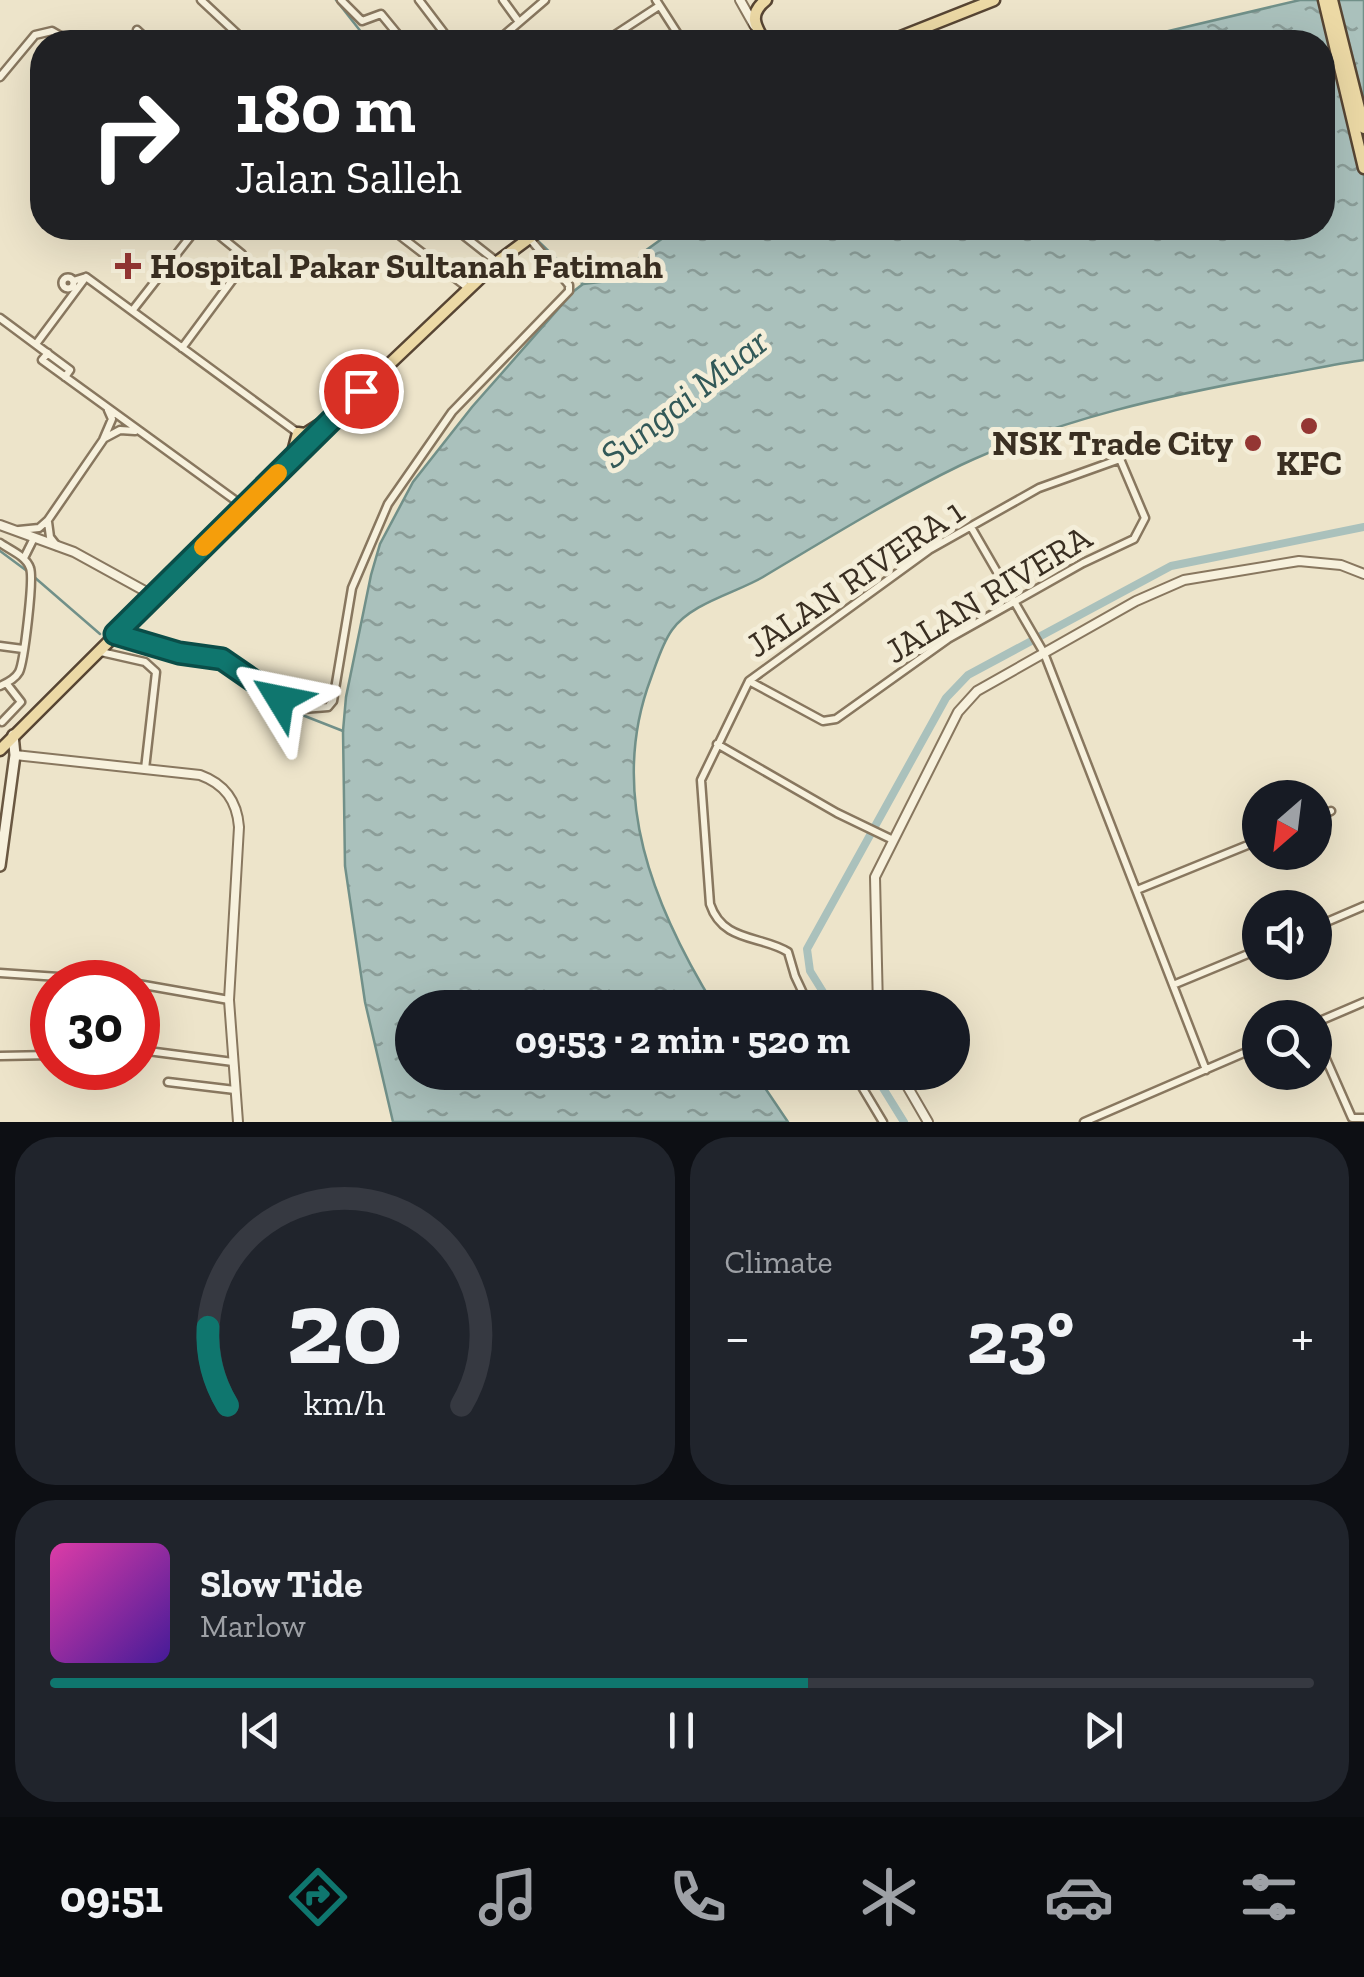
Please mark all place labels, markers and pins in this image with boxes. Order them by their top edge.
place label: Hospital Pakar Sultanah Fatimah [150,245,663,287]
marker: Hospital Pakar Sultanah Fatimah [115,253,141,279]
pin [319,349,404,434]
marker: KFC [1298,415,1320,437]
place label: NSK Trade City [992,422,1233,464]
marker: NSK Trade City [1242,432,1264,454]
place label: KFC [1276,442,1342,484]

